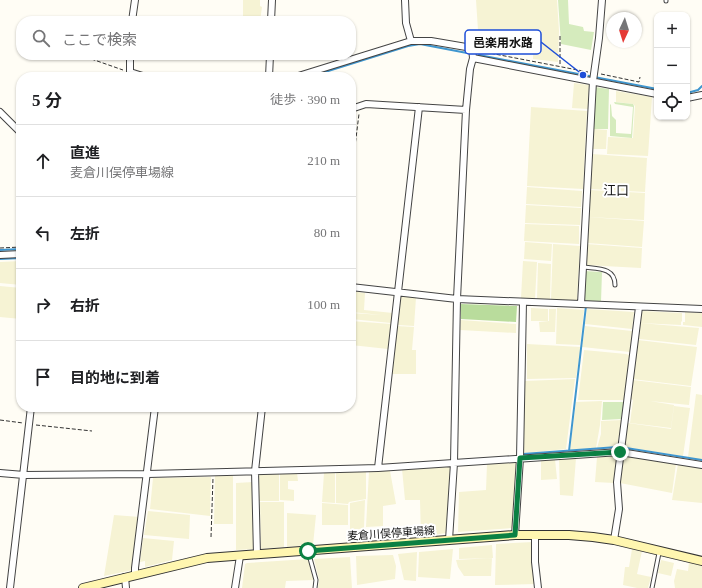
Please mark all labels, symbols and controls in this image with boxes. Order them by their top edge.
north arrow [606,12,642,48]
map controls [654,12,690,120]
button: + [654,12,690,48]
search box [16,16,356,60]
icon: search [30,27,52,49]
callout: 邑楽用水路 [465,30,541,54]
text: ここで検索 [62,32,137,48]
text: 邑楽用水路 [473,36,533,50]
button: − [654,48,690,84]
button: locate [654,84,690,120]
text: 5 分 [32,91,62,110]
text: 徒歩 · 390 m [270,92,340,107]
text: 直進 [70,145,100,161]
icon: ahead [32,150,54,172]
text: 210 m [307,153,340,168]
text: 麦倉川俣停車場線 [70,165,174,180]
district label: 江口 [603,183,629,198]
icon: left [32,222,54,244]
text: 80 m [314,225,340,240]
text: 左折 [70,226,100,242]
icon: right [32,294,54,316]
text: 100 m [307,297,340,312]
text: 右折 [70,298,100,314]
icon: arrive [32,366,54,388]
text: 目的地に到着 [70,370,160,386]
route end [611,443,629,461]
street label: 麦倉川俣停車場線 [347,524,435,542]
route start [299,542,317,560]

